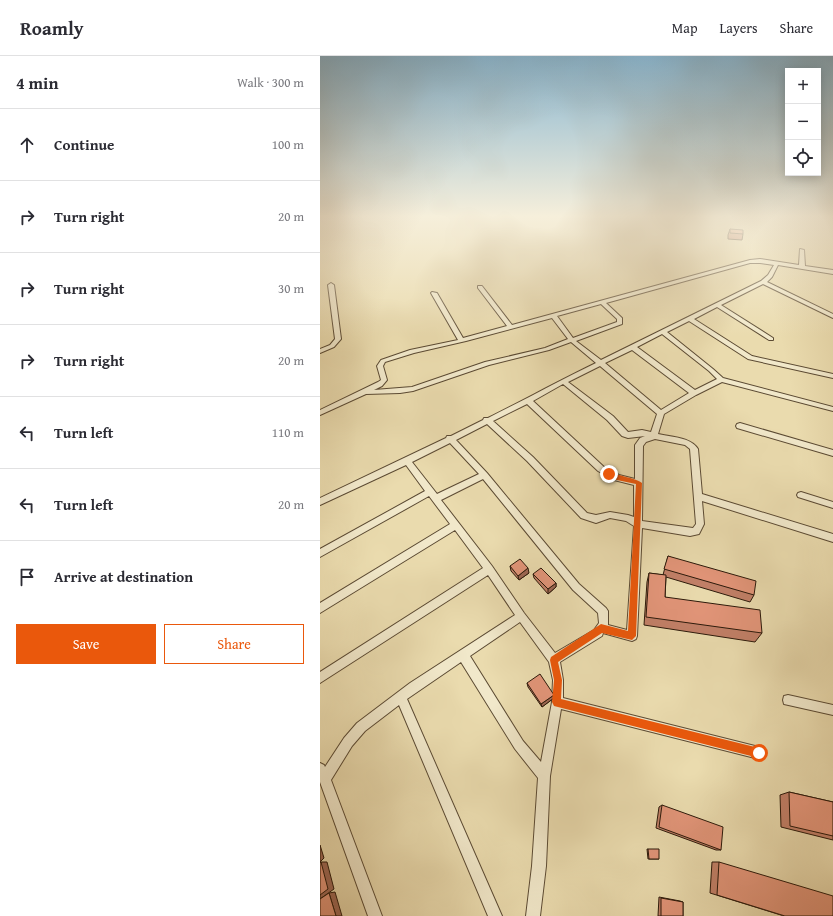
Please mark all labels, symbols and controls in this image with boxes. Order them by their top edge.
text: Roamly [20,14,84,42]
text: Map [672,18,698,38]
text: Layers [720,18,758,38]
text: Share [780,18,813,38]
map controls [785,68,821,176]
button: + [785,68,821,104]
text: 4 min [16,70,58,95]
text: Walk · 300 m [237,73,304,92]
button: − [785,104,821,140]
icon: ahead [16,134,38,156]
text: Continue [54,134,115,155]
text: 100 m [272,135,304,154]
button: locate [785,140,821,176]
icon: right [16,206,38,228]
text: Turn right [54,206,125,227]
text: 20 m [278,207,304,226]
icon: right [16,278,38,300]
text: Turn right [54,278,125,299]
text: 30 m [278,279,304,298]
icon: right [16,350,38,372]
text: Turn right [54,350,125,371]
text: 20 m [278,351,304,370]
icon: left [16,422,38,444]
text: Turn left [54,422,113,443]
text: 110 m [272,423,304,442]
route end [600,465,618,483]
icon: left [16,494,38,516]
text: Turn left [54,494,113,515]
text: 20 m [278,495,304,514]
icon: arrive [16,566,38,588]
text: Arrive at destination [54,566,193,587]
button: Save [16,624,156,664]
button: Share [164,624,304,664]
route start [750,744,768,762]

